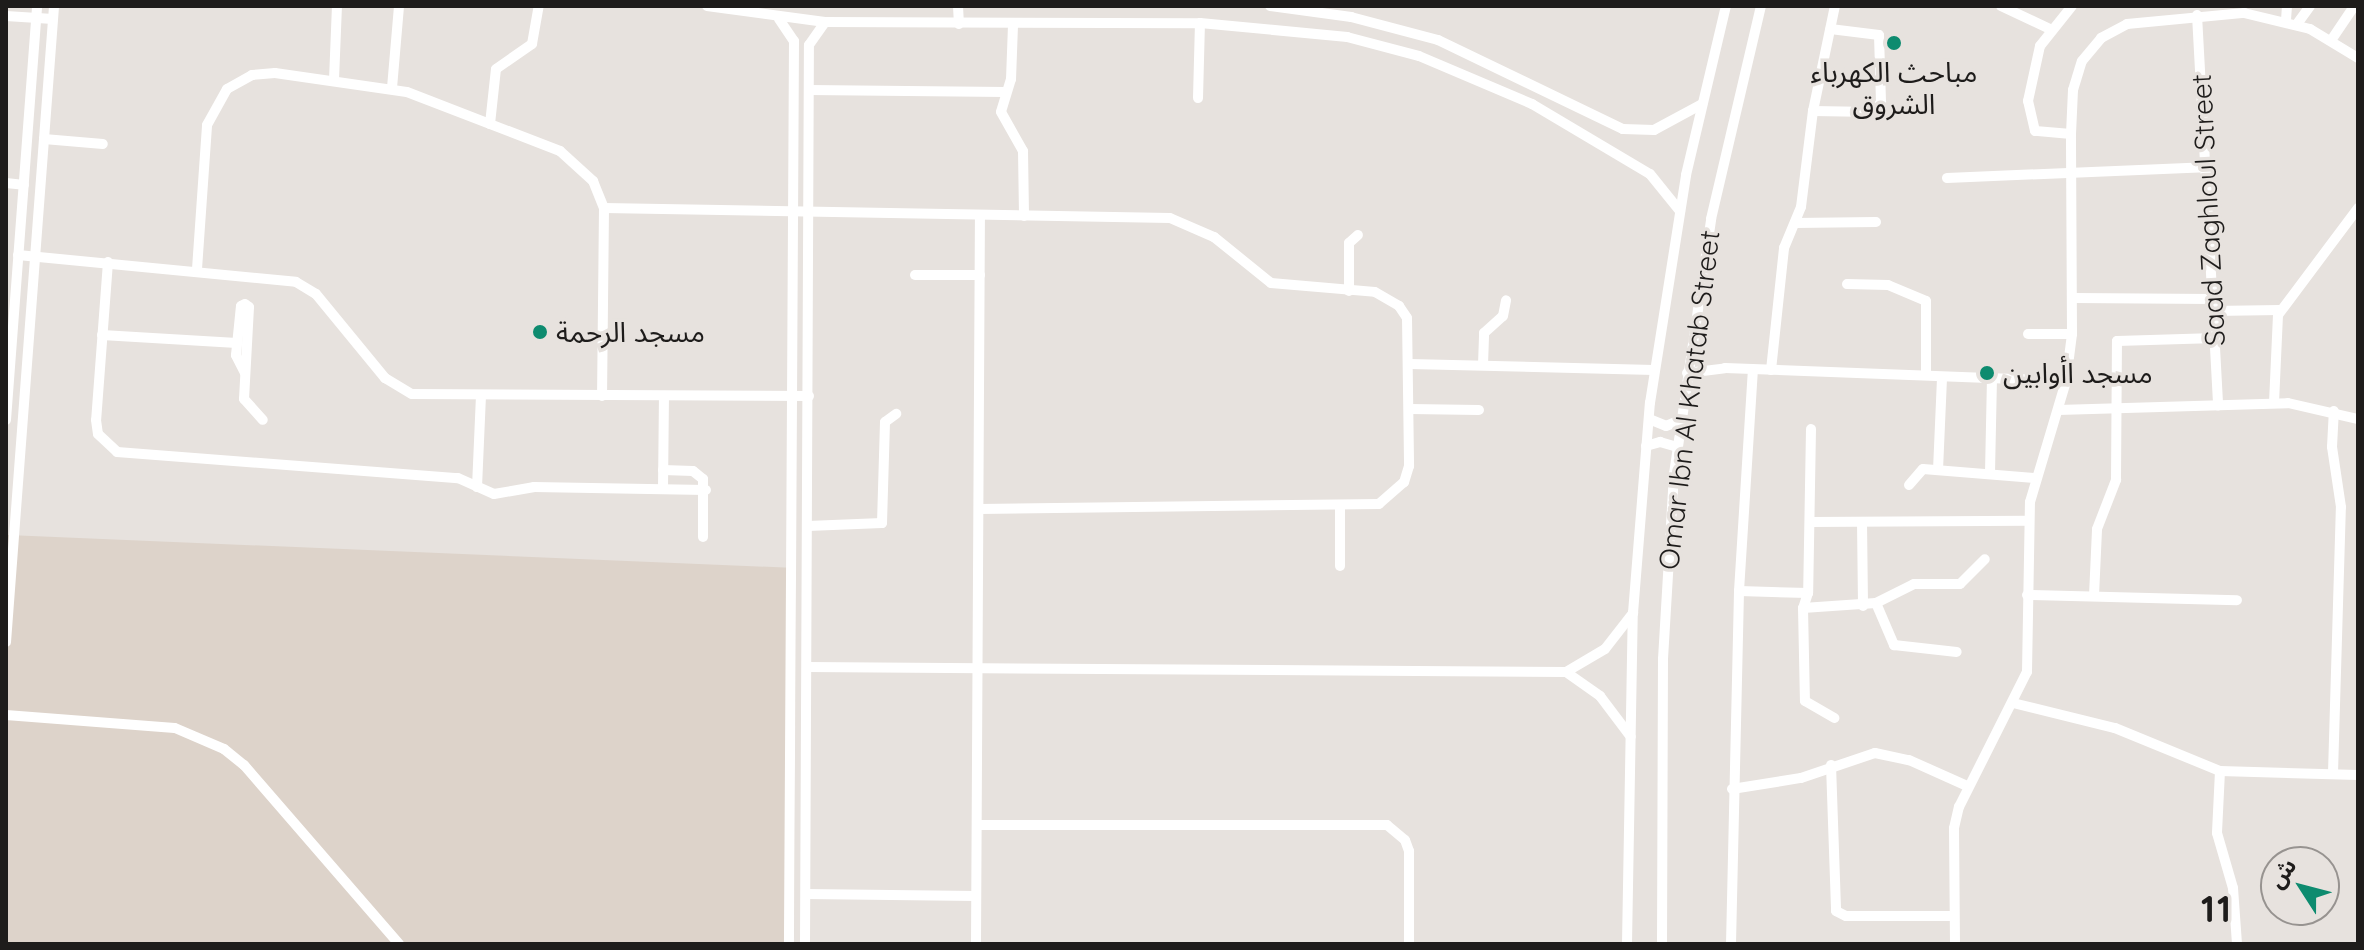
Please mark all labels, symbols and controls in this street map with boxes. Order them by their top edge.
marker: مباحث الكهرباء الشروق [1885,34,1903,52]
place label: مباحث الكهرباء الشروق [1811,55,1977,121]
street label: Saad Zaghloul Street [2184,73,2232,347]
street label: Omar Ibn Al Khatab Street [1652,228,1726,572]
place label: مسجد الرحمة [556,315,705,349]
marker: مسجد الرحمة [531,323,549,341]
place label: مسجد اأوابين [2003,356,2153,390]
marker: مسجد اأوابين [1978,364,1996,382]
north arrow [2260,846,2340,926]
text: ش [2262,853,2302,893]
district label: 11 [2201,887,2233,931]

